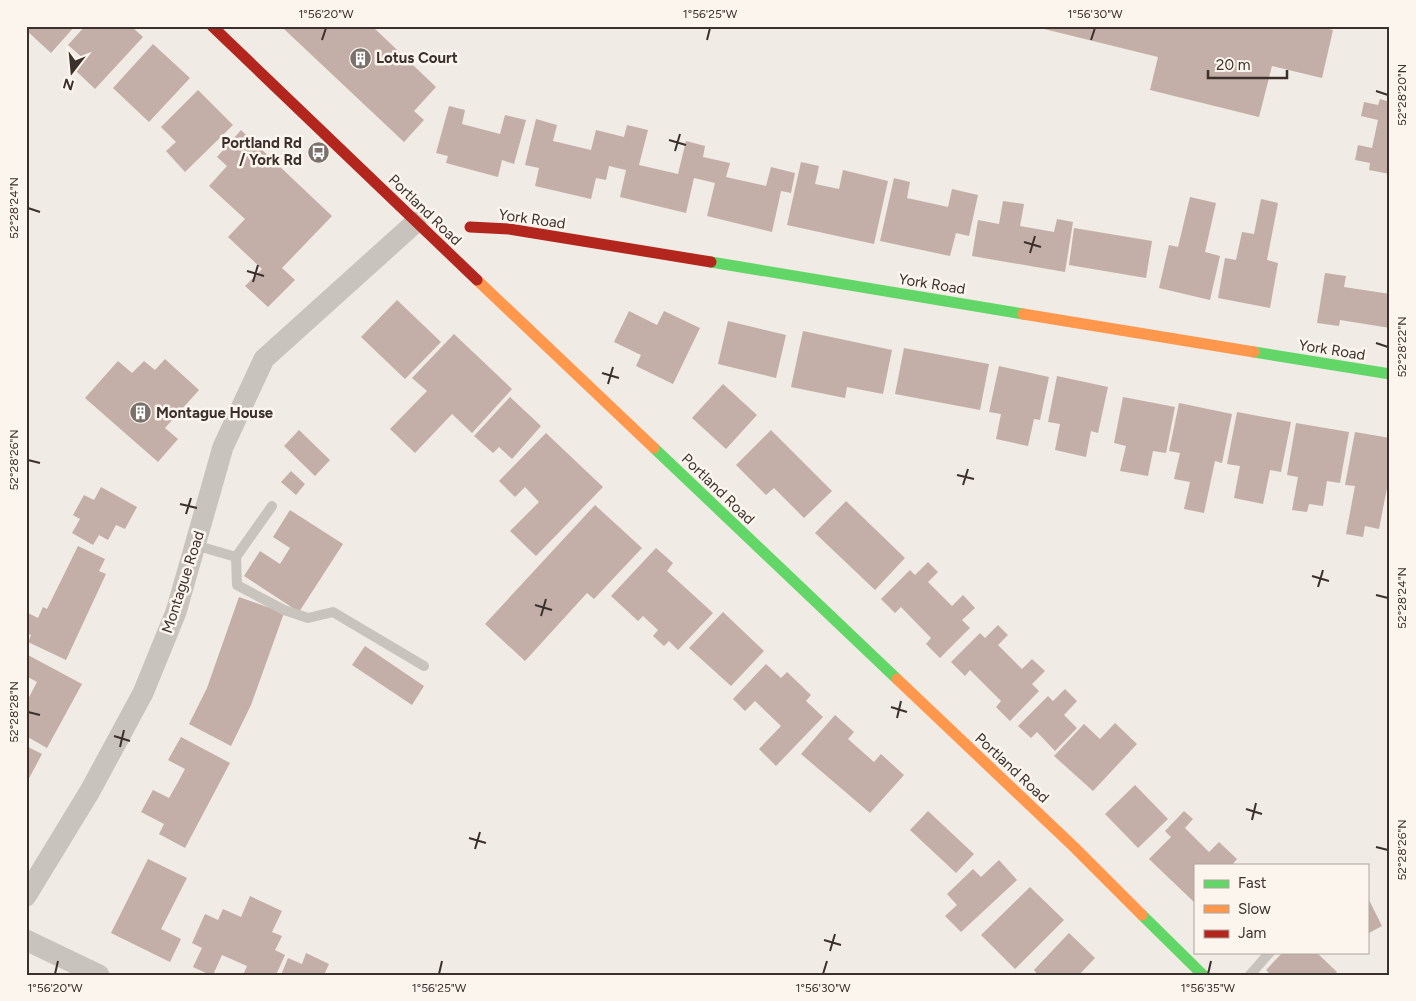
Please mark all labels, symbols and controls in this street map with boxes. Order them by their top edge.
text: 1°56'20"W [298,7,354,21]
text: 1°56'25"W [683,7,738,21]
text: 1°56'30"W [1067,7,1123,21]
building icon: Lotus Court [348,46,372,70]
north arrow [48,48,98,98]
scale bar [1208,48,1287,80]
place label: Lotus Court [376,49,458,67]
text: 20 m [1216,56,1250,74]
text: 52°28'20"N [1395,64,1409,126]
text: N [61,74,76,94]
place label: Portland Rd / York Rd [221,134,302,169]
bus stop icon: Portland Rd / York Rd [306,140,330,164]
street label: Portland Road [385,171,465,249]
text: 52°28'24"N [7,177,21,239]
street label: York Road [497,205,567,233]
street label: York Road [897,270,967,298]
text: 52°28'22"N [1395,316,1409,378]
street label: York Road [1297,336,1367,364]
building icon: Montague House [128,401,152,425]
place label: Montague House [156,404,274,422]
text: 52°28'26"N [7,429,21,491]
street label: Portland Road [678,450,758,528]
street label: Montague Road [158,529,208,635]
text: 52°28'24"N [1395,567,1409,629]
text: 52°28'28"N [7,681,21,743]
street label: Portland Road [971,729,1053,807]
text: 52°28'26"N [1395,819,1409,881]
legend [1194,864,1368,954]
text: Fast [1238,874,1267,892]
text: Slow [1238,900,1271,918]
text: Jam [1238,924,1266,942]
text: 1°56'20"W [27,981,83,995]
text: 1°56'25"W [412,981,467,995]
text: 1°56'30"W [795,981,851,995]
text: 1°56'35"W [1181,981,1236,995]

